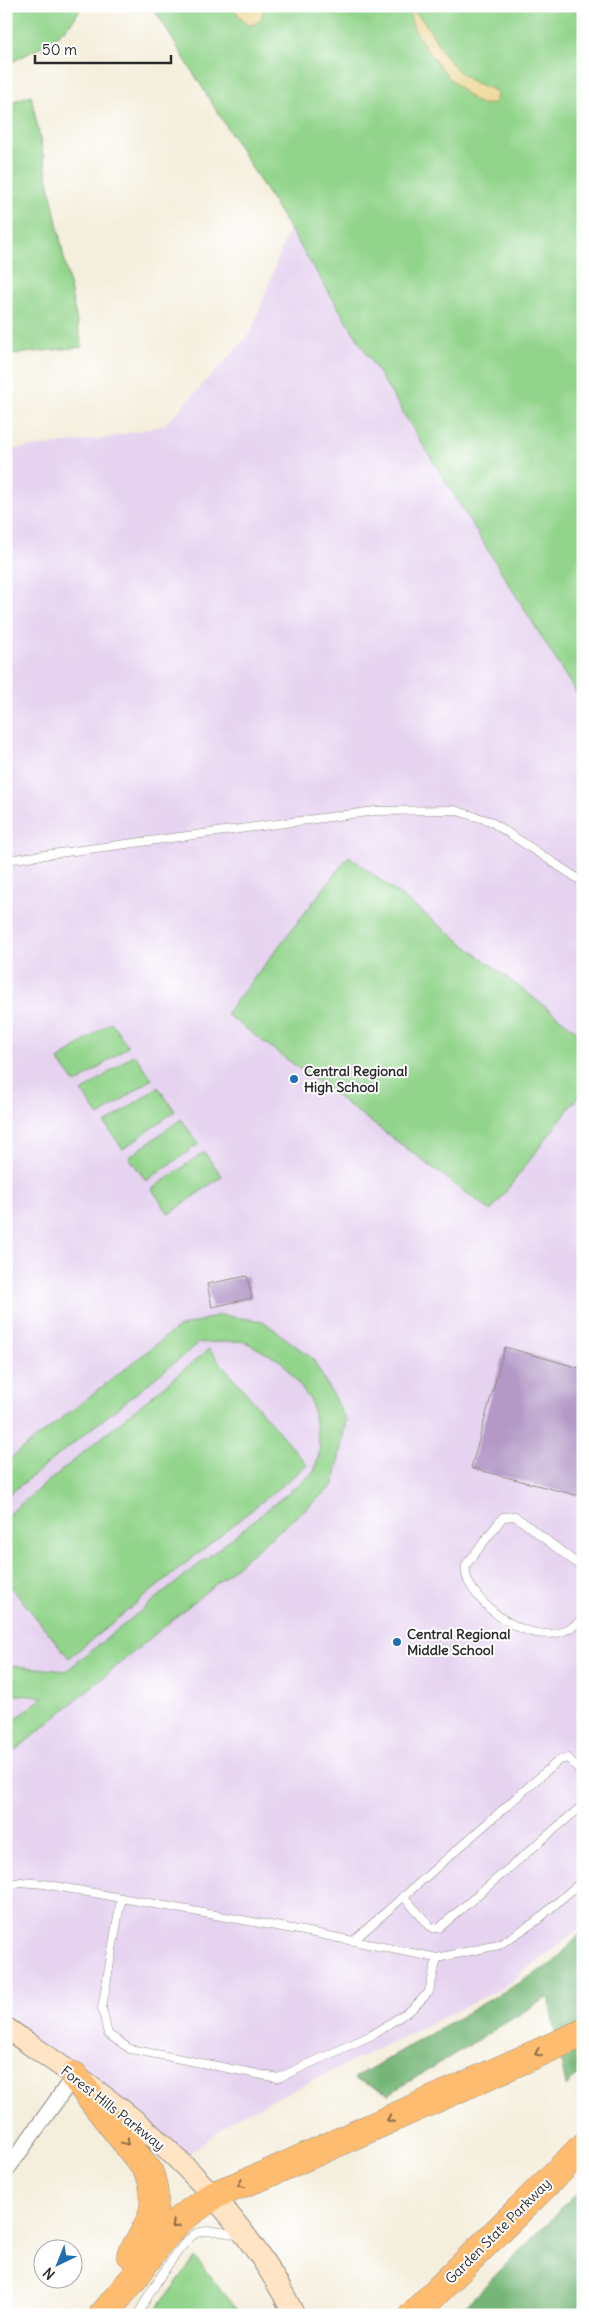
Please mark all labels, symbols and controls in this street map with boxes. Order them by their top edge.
scale bar [35,32,171,64]
text: 50 m [42,40,77,59]
place label: Central Regional High School [304,1062,407,1096]
marker: Central Regional High School [288,1073,300,1085]
place label: Central Regional Middle School [407,1625,510,1659]
marker: Central Regional Middle School [391,1636,403,1648]
one-way arrow [534,2046,543,2057]
street label: Forest Hills Parkway [57,2062,169,2154]
one-way arrow [386,2113,395,2124]
one-way arrow [120,2136,129,2146]
street label: Garden State Parkway [441,2174,555,2288]
one-way arrow [237,2178,246,2189]
one-way arrow [171,2219,180,2228]
north arrow [32,2238,82,2288]
text: N [39,2264,59,2283]

